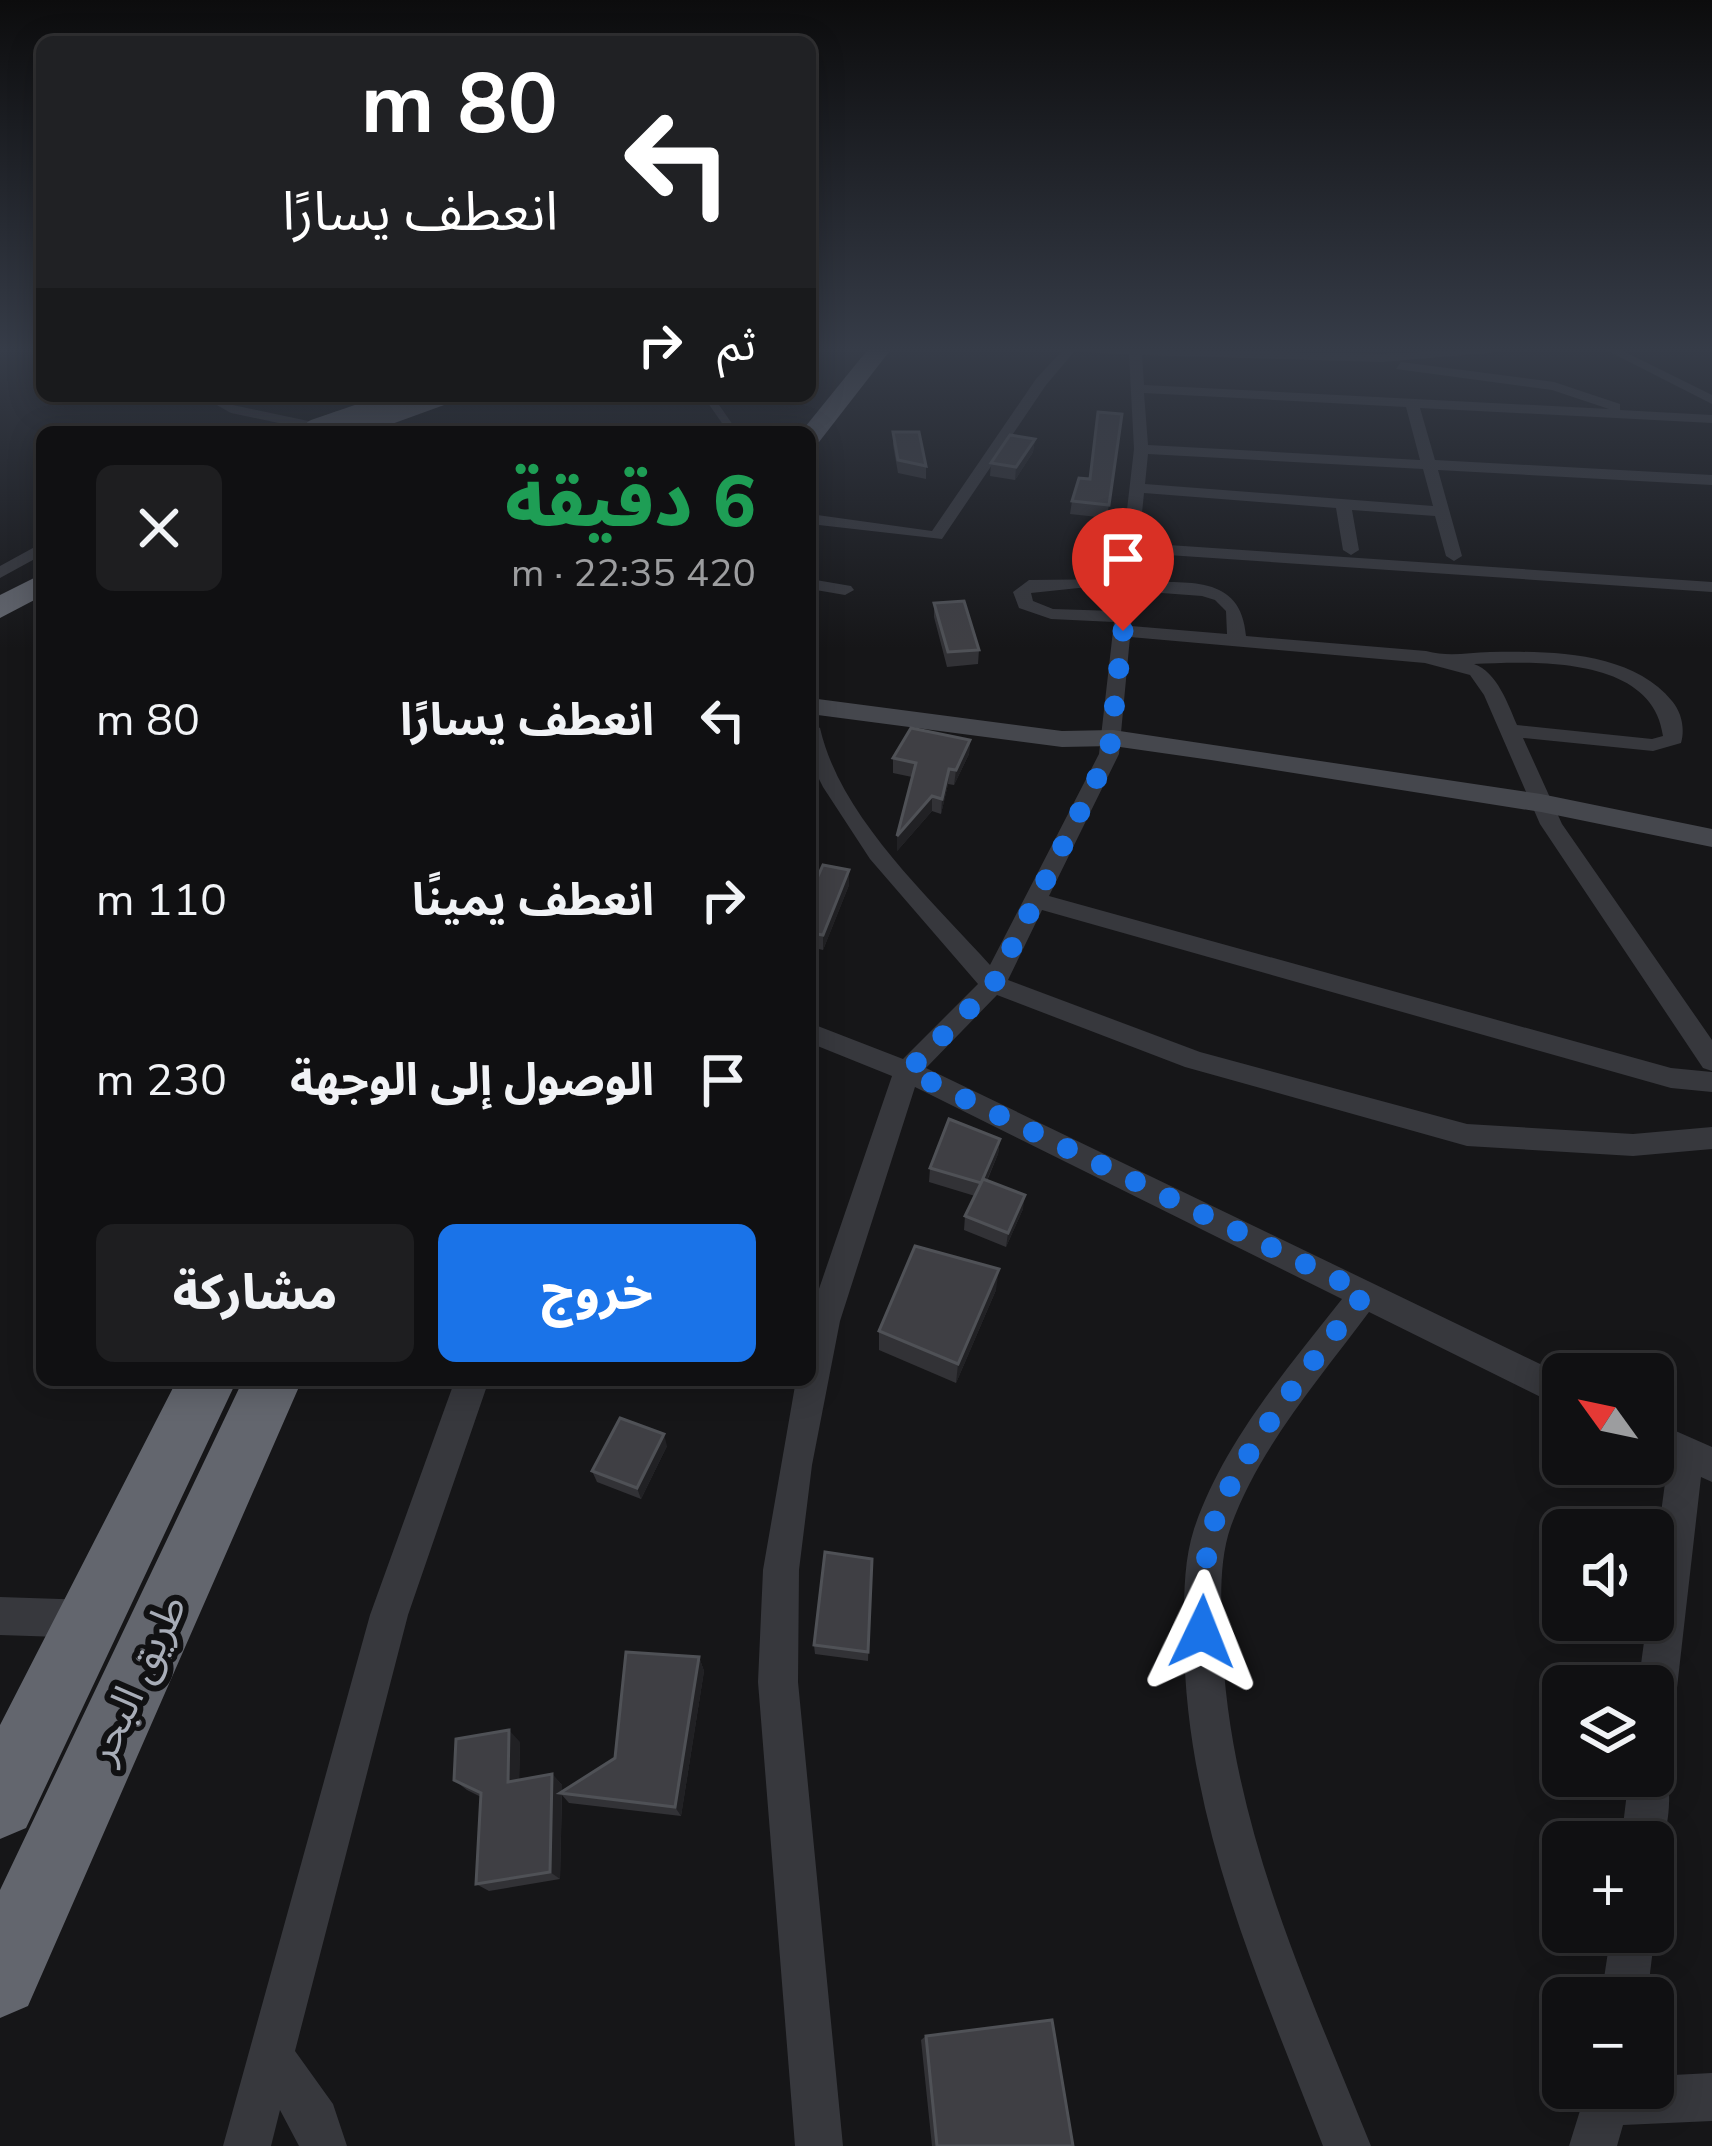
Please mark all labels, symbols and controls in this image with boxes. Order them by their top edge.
text: 80 m [361,47,558,162]
icon: left [600,84,756,240]
text: انعطف يسارًا [282,175,558,249]
icon: right [627,312,693,378]
text: ثم [717,315,756,376]
text: 6 دقيقة [505,453,756,551]
button: close [96,465,222,591]
pin [1072,508,1174,631]
icon: arrive [1090,526,1156,592]
text: 420 m · 22:35 [511,547,756,600]
icon: left [690,687,756,753]
text: 80 m [96,690,200,751]
text: انعطف يسارًا [400,690,654,751]
icon: right [690,867,756,933]
text: 110 m [96,870,227,931]
text: انعطف يمينًا [412,870,654,931]
icon: arrive [690,1047,756,1113]
text: 230 m [96,1050,227,1111]
text: الوصول إلى الوجهة [290,1050,654,1111]
button: مشاركة [96,1224,414,1362]
button: خروج [438,1224,756,1362]
north arrow [1542,1353,1674,1485]
map controls [1542,1353,1674,2109]
button: sound [1542,1509,1674,1641]
position arrow [1139,1569,1265,1695]
street label: طريق البحر [72,1585,201,1774]
button: layers [1542,1665,1674,1797]
button: + [1542,1821,1674,1953]
button: − [1542,1977,1674,2109]

